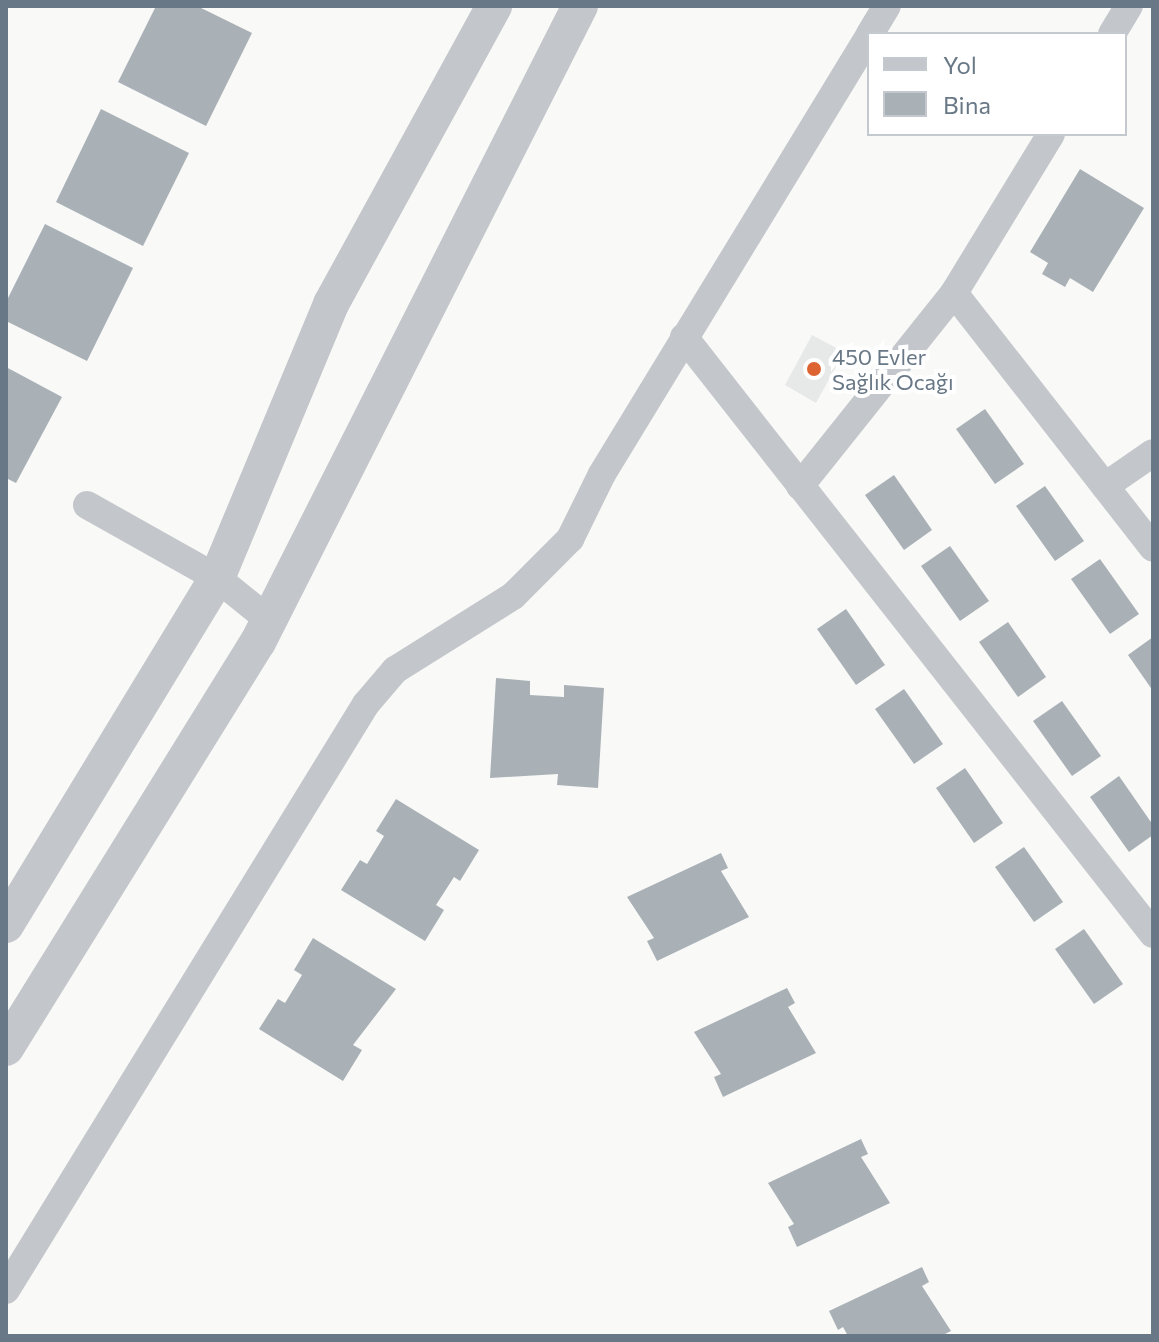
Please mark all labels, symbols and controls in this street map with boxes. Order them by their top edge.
legend [867,32,1127,136]
text: Yol [943,50,977,79]
text: Bina [943,90,991,119]
place label: 450 Evler Sağlık Ocağı [832,343,954,394]
marker: 450 Evler Sağlık Ocağı [803,358,825,380]

